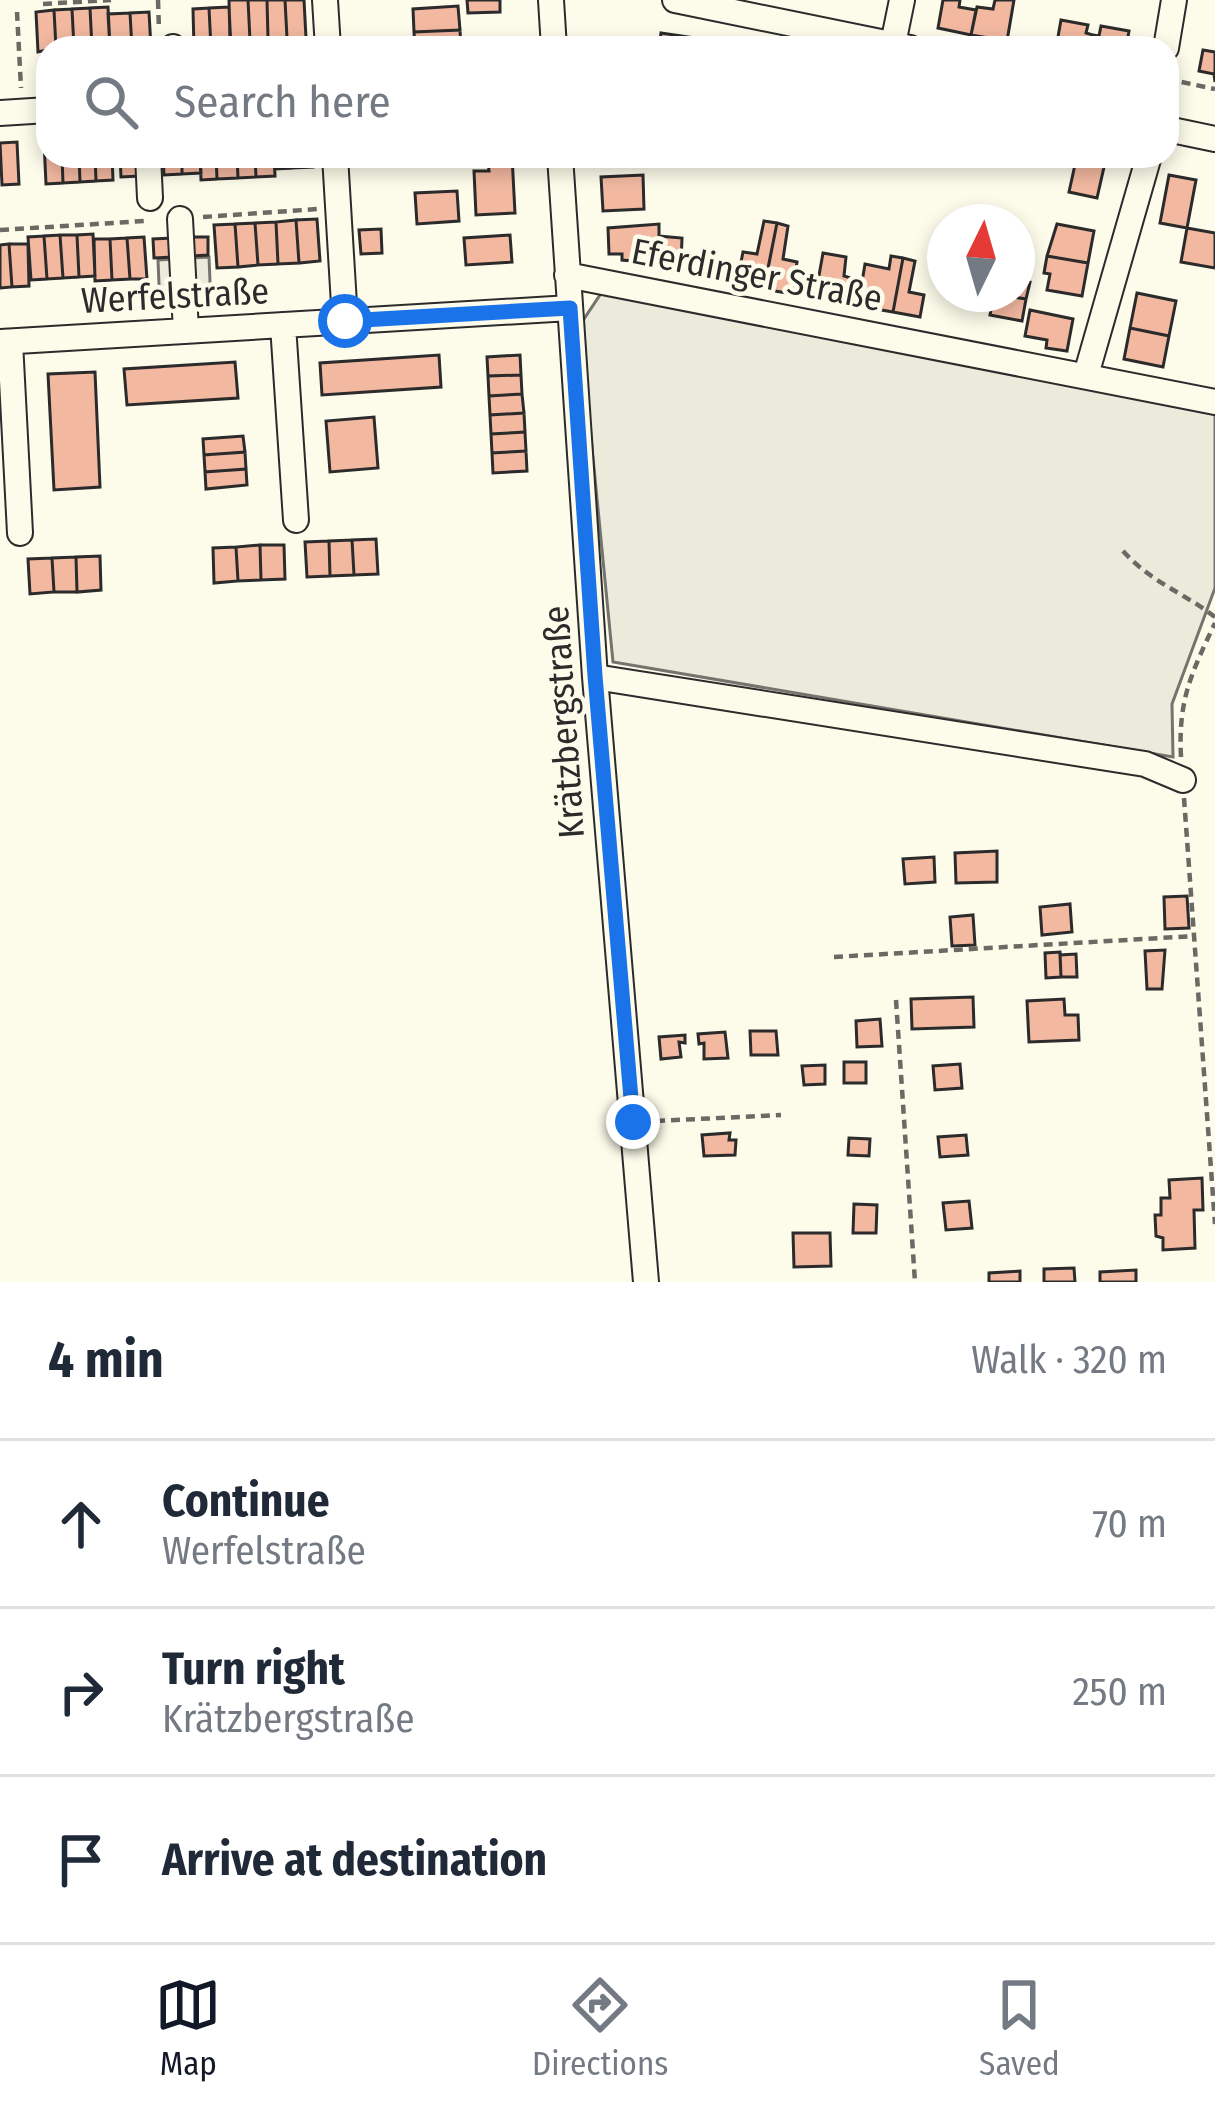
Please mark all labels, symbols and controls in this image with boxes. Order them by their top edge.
search box [36,36,1179,168]
icon: search [78,69,144,135]
text: Search here [174,75,391,129]
north arrow [927,204,1035,312]
street label: Eferdinger Straße [628,229,886,321]
street label: Werfelstraße [80,269,270,323]
route start [318,294,372,348]
street label: Krätzbergstraße [534,604,594,840]
route end [606,1095,660,1149]
text: 4 min [48,1329,164,1391]
text: Walk · 320 m [971,1337,1167,1383]
text: Continue [162,1474,330,1528]
icon: ahead [48,1491,114,1557]
text: 70 m [1092,1501,1167,1547]
text: Werfelstraße [162,1528,366,1574]
text: Turn right [162,1642,345,1696]
icon: right [48,1659,114,1725]
text: 250 m [1072,1669,1167,1715]
text: Krätzbergstraße [162,1696,415,1742]
icon: arrive [48,1827,114,1893]
text: Arrive at destination [162,1833,547,1887]
tab: Map [155,1972,221,2084]
tab: Directions [532,1972,668,2084]
tab: Saved [979,1972,1060,2084]

